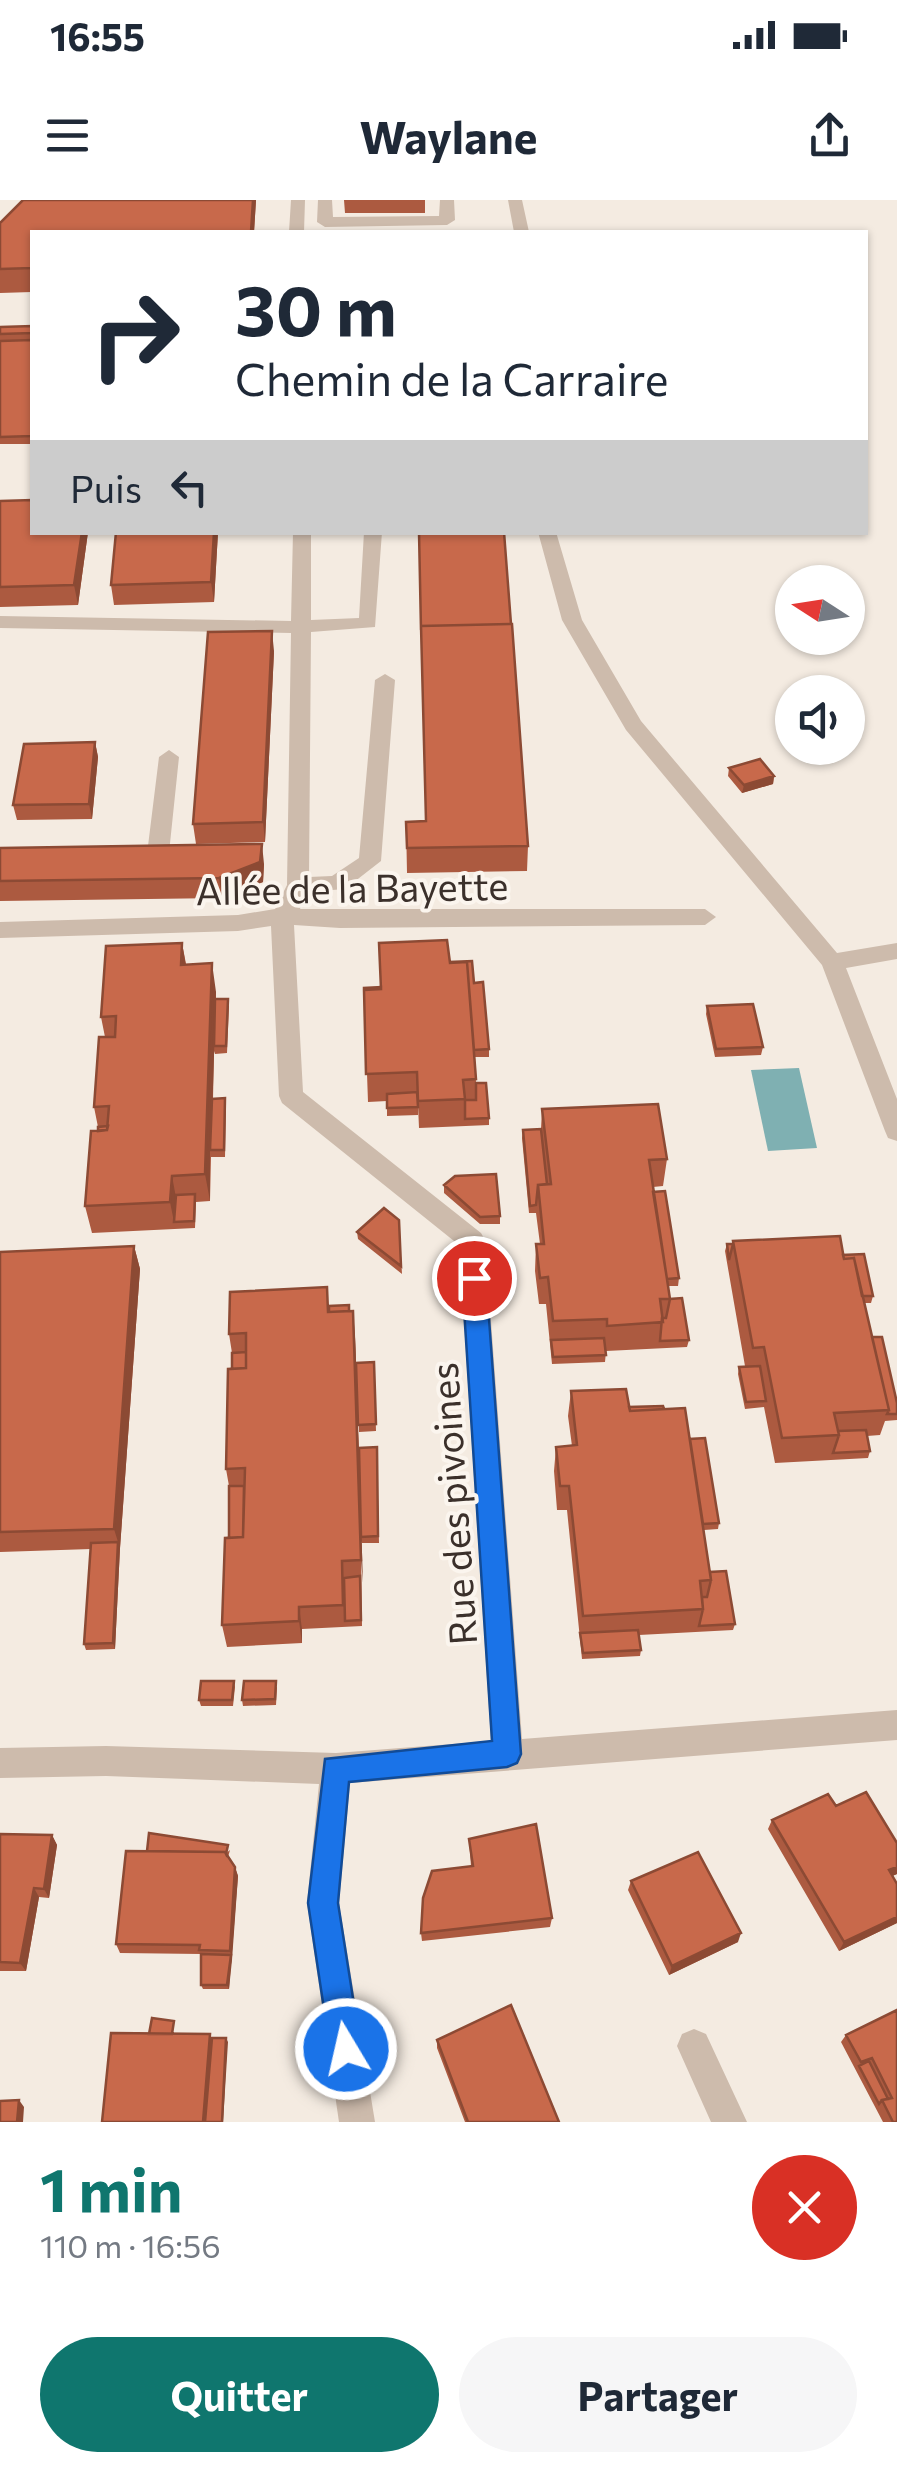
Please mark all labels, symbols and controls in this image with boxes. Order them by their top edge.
text: 16:55 [50,12,145,59]
icon: menu [40,108,95,163]
text: Waylane [359,108,538,163]
icon: share [802,108,857,163]
text: 30 m [235,265,397,350]
icon: right [70,270,200,400]
text: Chemin de la Carraire [235,350,668,405]
icon: left [162,460,217,515]
text: Puis [70,464,142,511]
north arrow [775,565,865,655]
map controls [775,565,865,765]
button: sound [775,675,865,765]
street label: Allée de la Bayette [195,861,509,913]
pin [432,1236,517,1321]
icon: arrive [447,1251,502,1306]
street label: Rue des pivoines [419,1361,485,1647]
position arrow [294,1997,398,2101]
text: 1 min [40,2151,182,2224]
button: close [752,2155,857,2260]
text: 110 m · 16:56 [40,2225,221,2265]
button: Quitter [40,2337,439,2452]
button: Partager [459,2337,857,2452]

